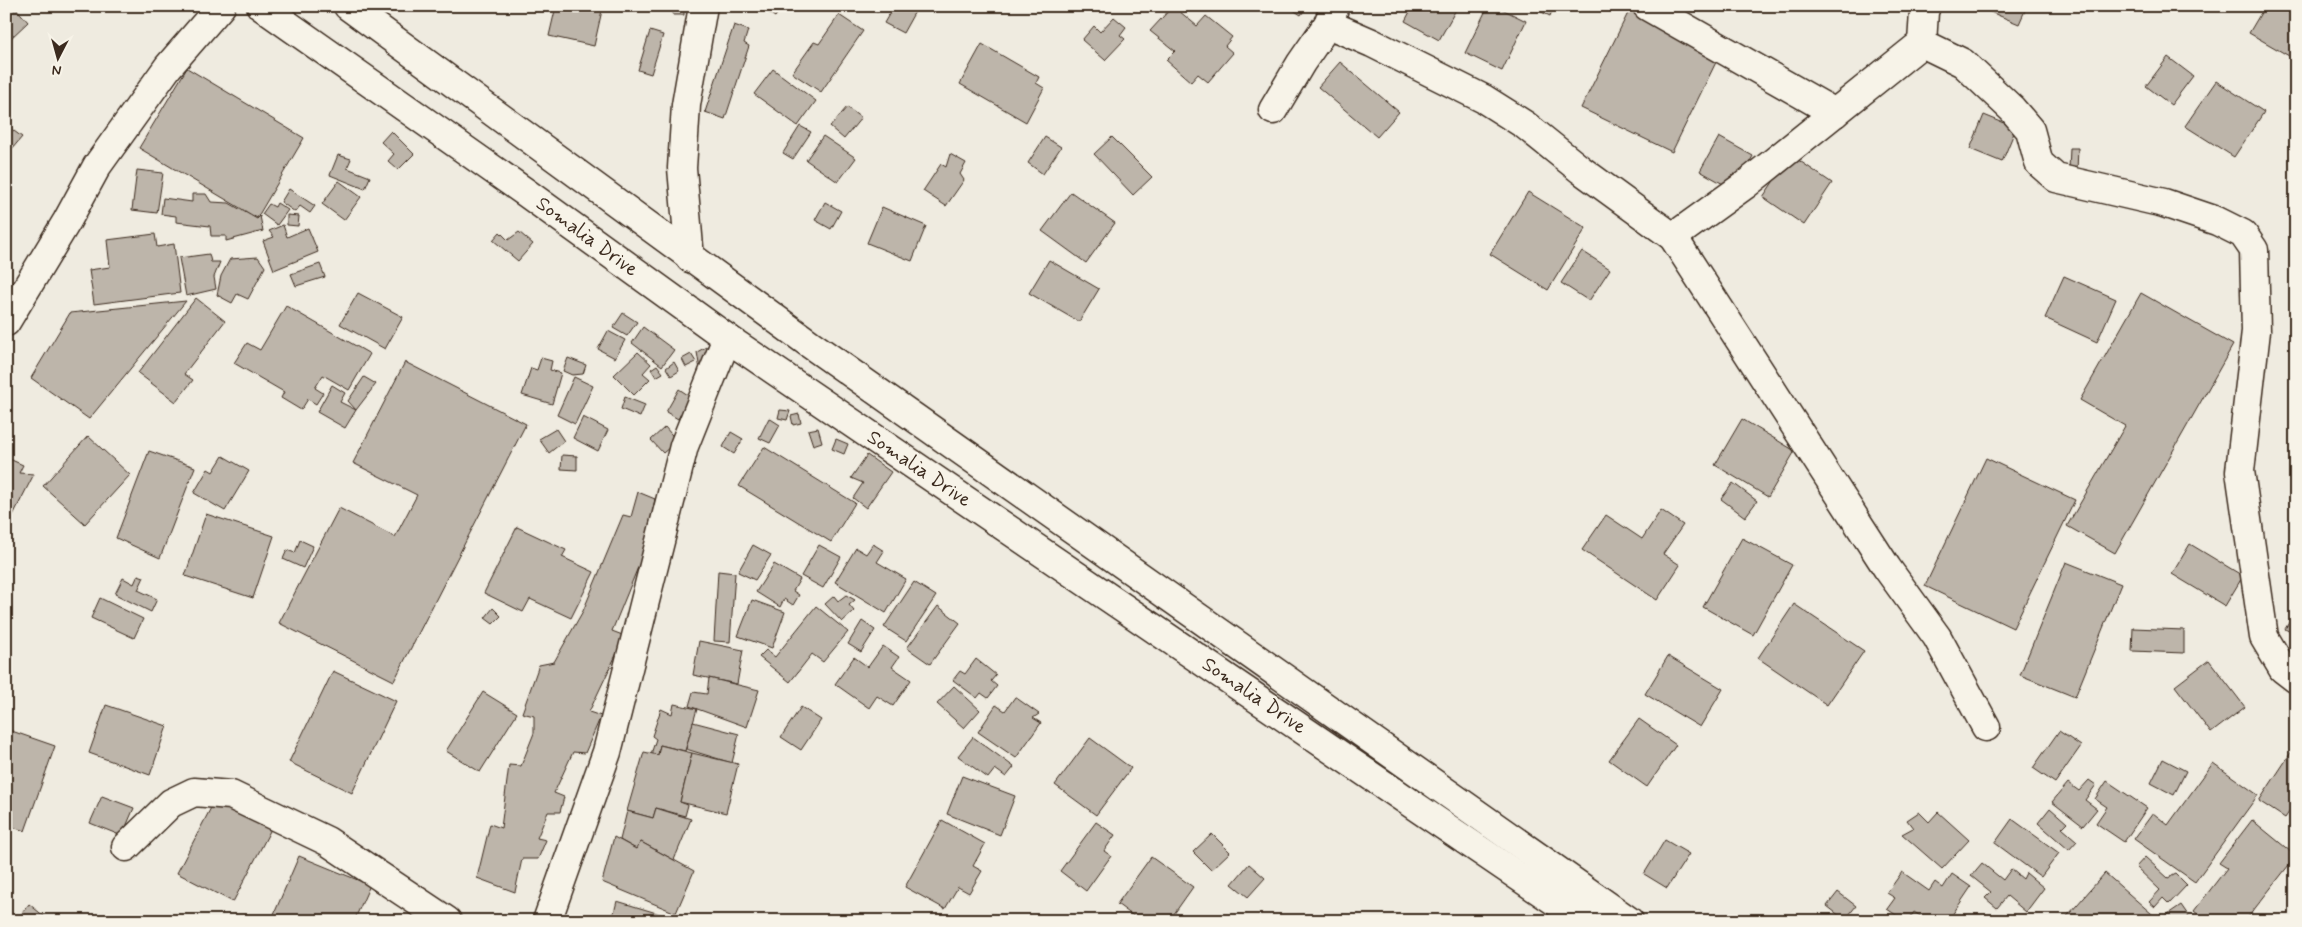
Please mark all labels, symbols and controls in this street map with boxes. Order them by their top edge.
north arrow [32,32,82,82]
text: N [51,60,62,79]
street label: Somalia Drive [530,191,644,283]
street label: Somalia Drive [862,424,976,514]
street label: Somalia Drive [1197,651,1311,741]

